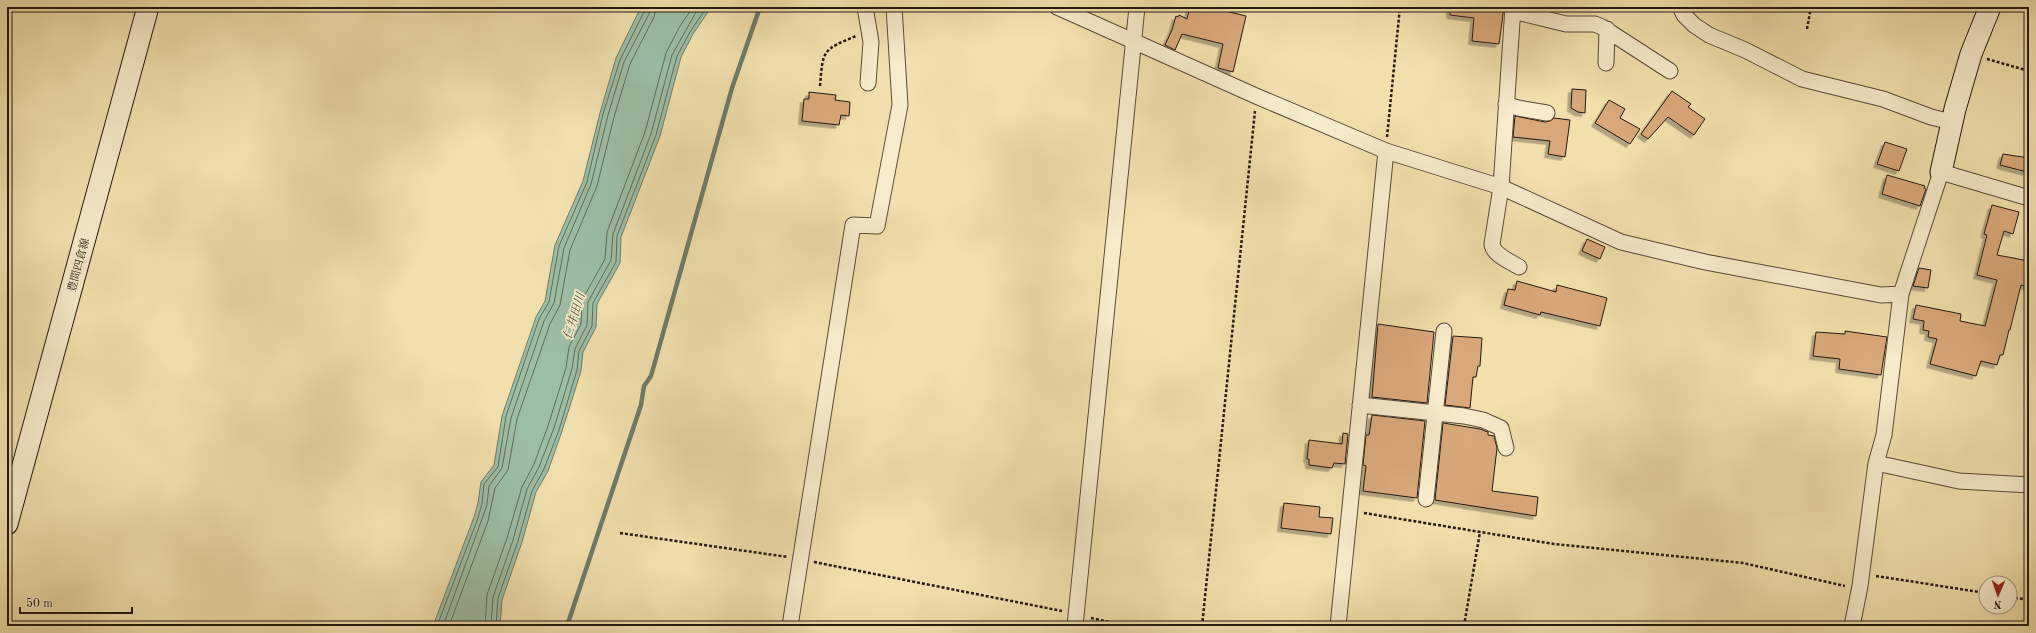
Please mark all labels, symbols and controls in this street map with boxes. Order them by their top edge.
street label: 豊間四倉線 [65,237,92,293]
water label: 仁井田川 [560,289,588,341]
north arrow [1978,575,2018,615]
scale bar [20,589,132,615]
text: 50 m [26,597,53,610]
text: N [1993,598,2002,609]

